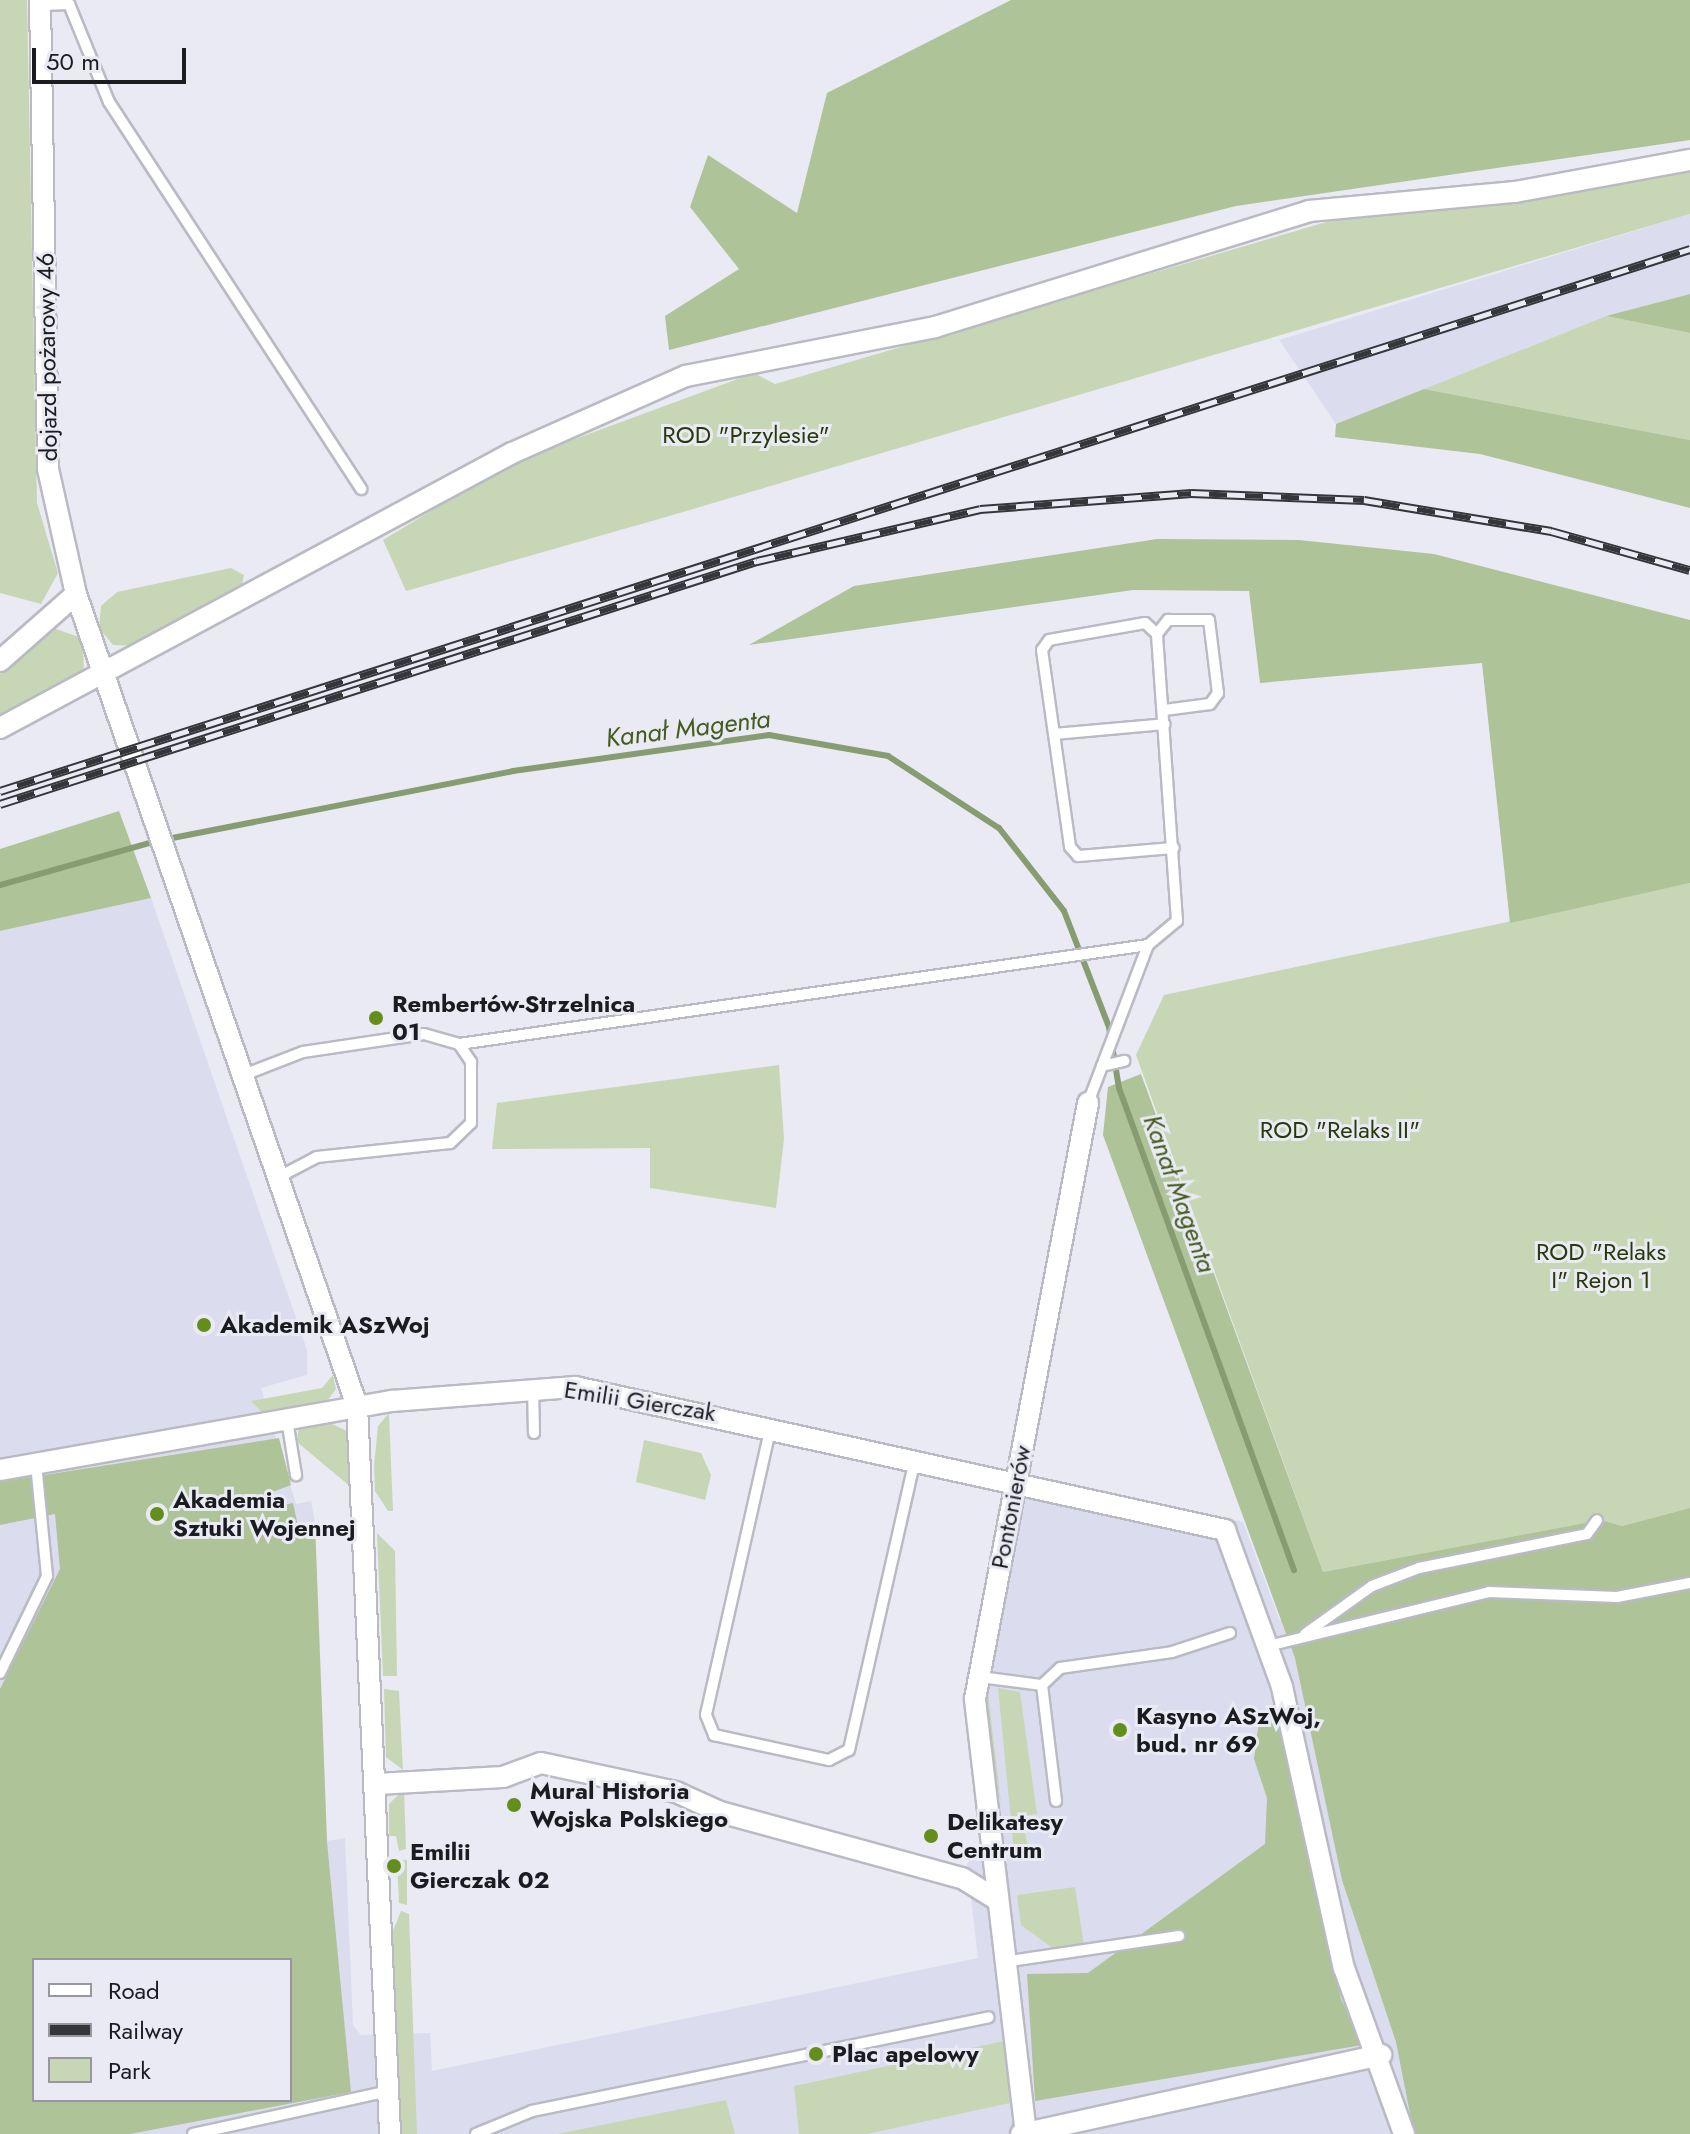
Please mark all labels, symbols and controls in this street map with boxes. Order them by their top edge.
scale bar [36,32,190,82]
text: 50 m [46,44,100,79]
street label: dojazd pożarowy 46 [31,252,63,462]
park label: ROD "Przylesie" [662,421,830,449]
water label: Kanał Magenta [604,703,772,755]
place label: Rembertów-Strzelnica 01 [392,990,635,1046]
marker: Rembertów-Strzelnica 01 [367,1009,385,1027]
water label: Kanał Magenta [1136,1111,1222,1277]
park label: ROD "Relaks II" [1260,1116,1420,1144]
park label: ROD "Relaks I" Rejon 1 [1536,1238,1666,1294]
place label: Akademik ASzWoj [220,1311,429,1339]
marker: Akademik ASzWoj [195,1316,213,1334]
street label: Emilii Gierczak [562,1375,718,1427]
street label: Pontonierów [985,1443,1037,1571]
place label: Akademia Sztuki Wojennej [173,1486,356,1542]
marker: Akademia Sztuki Wojennej [148,1505,166,1523]
place label: Kasyno ASzWoj, bud. nr 69 [1136,1702,1321,1758]
marker: Kasyno ASzWoj, bud. nr 69 [1111,1721,1129,1739]
place label: Mural Historia Wojska Polskiego [530,1777,728,1833]
marker: Mural Historia Wojska Polskiego [505,1796,523,1814]
place label: Delikatesy Centrum [947,1808,1063,1864]
marker: Delikatesy Centrum [922,1827,940,1845]
place label: Emilii Gierczak 02 [410,1838,549,1894]
marker: Emilii Gierczak 02 [385,1857,403,1875]
legend [32,1958,292,2102]
text: Road [108,1973,160,2008]
text: Railway [108,2013,183,2048]
place label: Plac apelowy [832,2040,979,2068]
marker: Plac apelowy [807,2045,825,2063]
text: Park [108,2053,151,2088]

